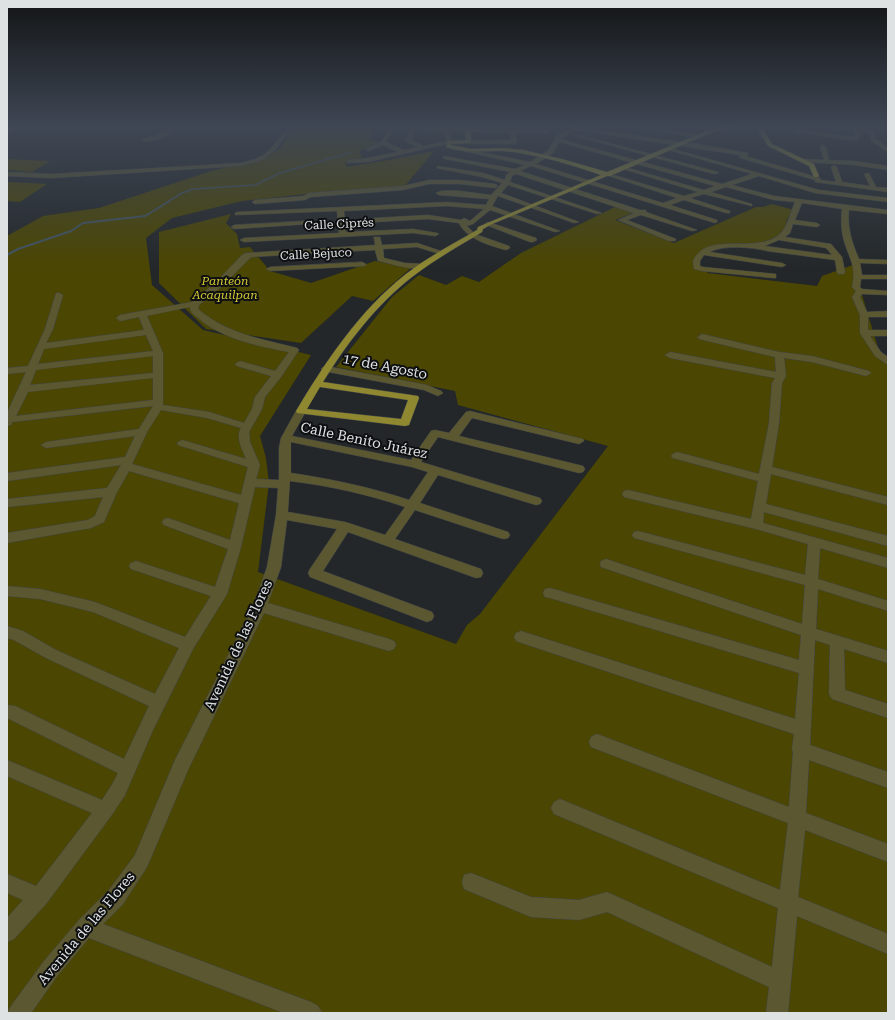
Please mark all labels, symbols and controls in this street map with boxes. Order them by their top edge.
street label: Calle Ciprés [304,215,374,233]
street label: Calle Bejuco [280,245,352,263]
park label: Panteón Acaquilpan [191,274,258,302]
street label: 17 de Agosto [341,350,429,382]
street label: Calle Benito Juárez [299,419,429,461]
street label: Avenida de las Flores [201,577,275,713]
street label: Avenida de las Flores [34,868,138,988]

